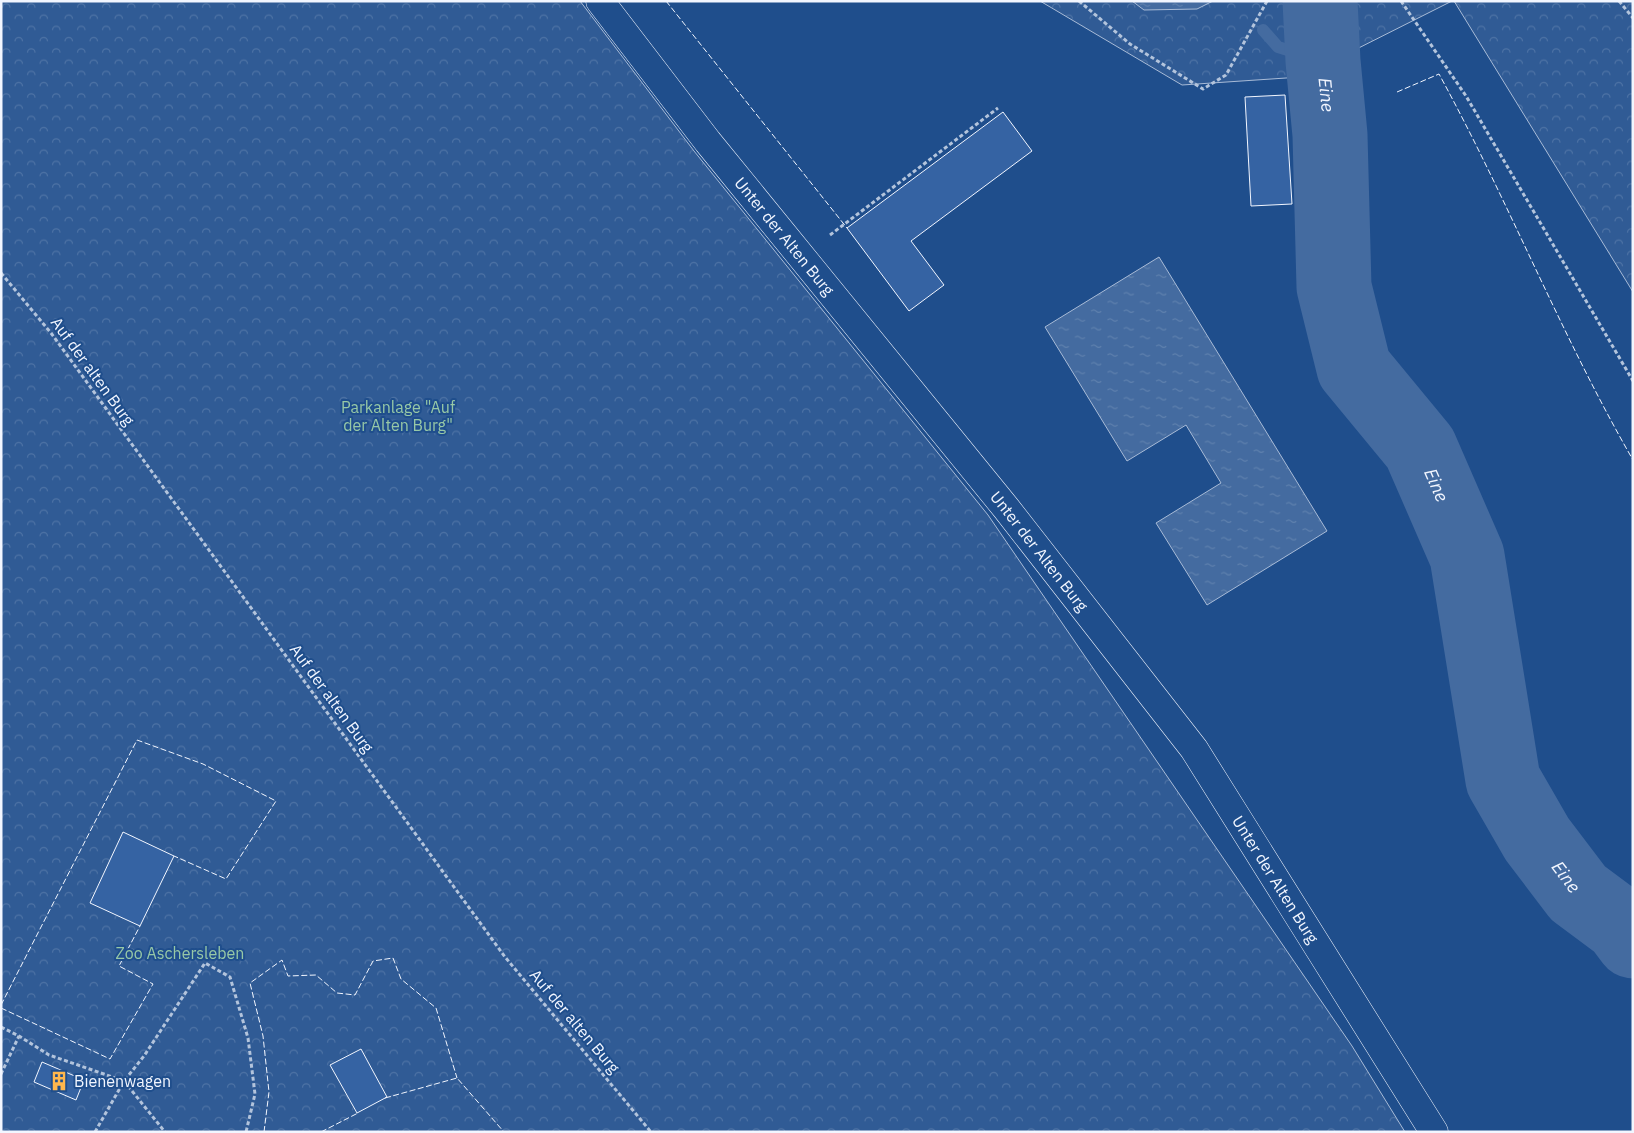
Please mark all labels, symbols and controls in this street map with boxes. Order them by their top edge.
water label: Eine [1314,77,1340,113]
street label: Unter der Alten Burg [730,173,839,300]
street label: Auf der alten Burg [47,313,139,430]
park label: Parkanlage "Auf der Alten Burg" [341,397,455,435]
water label: Eine [1419,465,1454,505]
street label: Unter der Alten Burg [986,487,1093,615]
street label: Auf der alten Burg [286,640,378,757]
street label: Unter der Alten Burg [1228,812,1323,947]
water label: Eine [1547,856,1586,897]
park label: Zoo Aschersleben [116,943,244,963]
street label: Auf der alten Burg [526,965,625,1077]
building icon: Bienenwagen [48,1070,70,1092]
place label: Bienenwagen [74,1071,171,1091]

